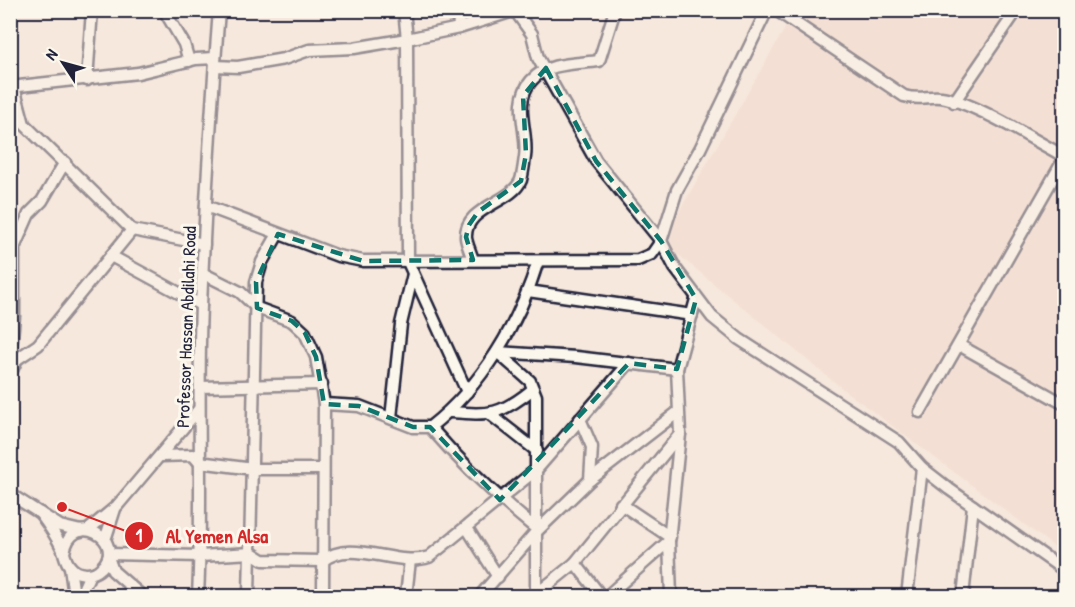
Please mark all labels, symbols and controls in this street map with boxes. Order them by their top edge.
north arrow [33,33,93,93]
text: N [39,44,63,64]
street label: Professor Hassan Abdilahi Road [170,226,202,428]
callout: Al Yemen Alsa [124,517,280,555]
text: Al Yemen Alsa [166,522,268,549]
text: 1 [136,523,143,548]

